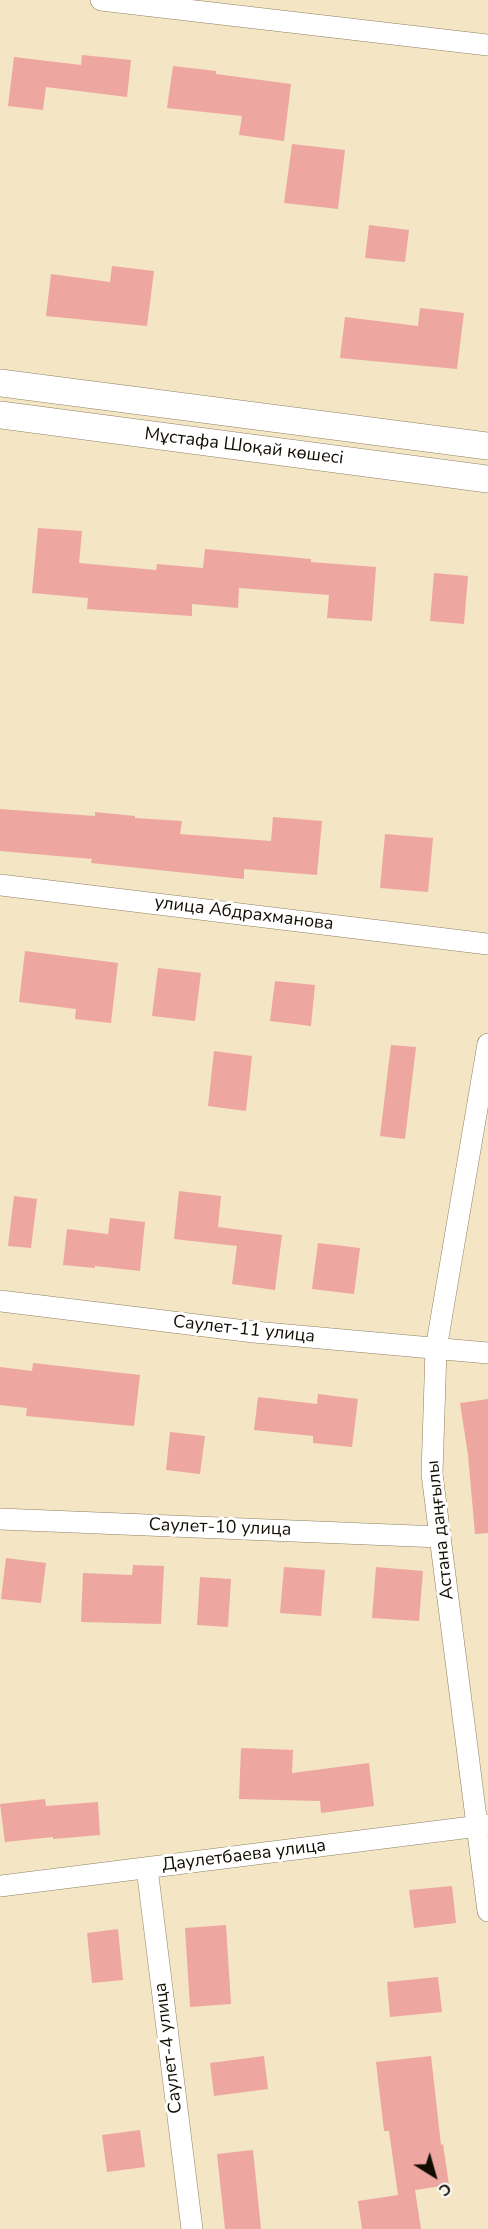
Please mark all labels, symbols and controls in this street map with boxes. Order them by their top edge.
street label: Мұстафа Шоқай көшесі [143,424,345,470]
street label: улица Абдрахманова [153,892,335,936]
street label: Саулет-11 улица [172,1312,316,1348]
street label: Астана даңғылы [423,1459,459,1601]
street label: Саулет-10 улица [148,1515,292,1541]
street label: Даулетбаева улица [161,1835,327,1877]
street label: Саулет-4 улица [150,1981,188,2115]
north arrow [404,2145,464,2205]
text: С [434,2177,456,2201]

